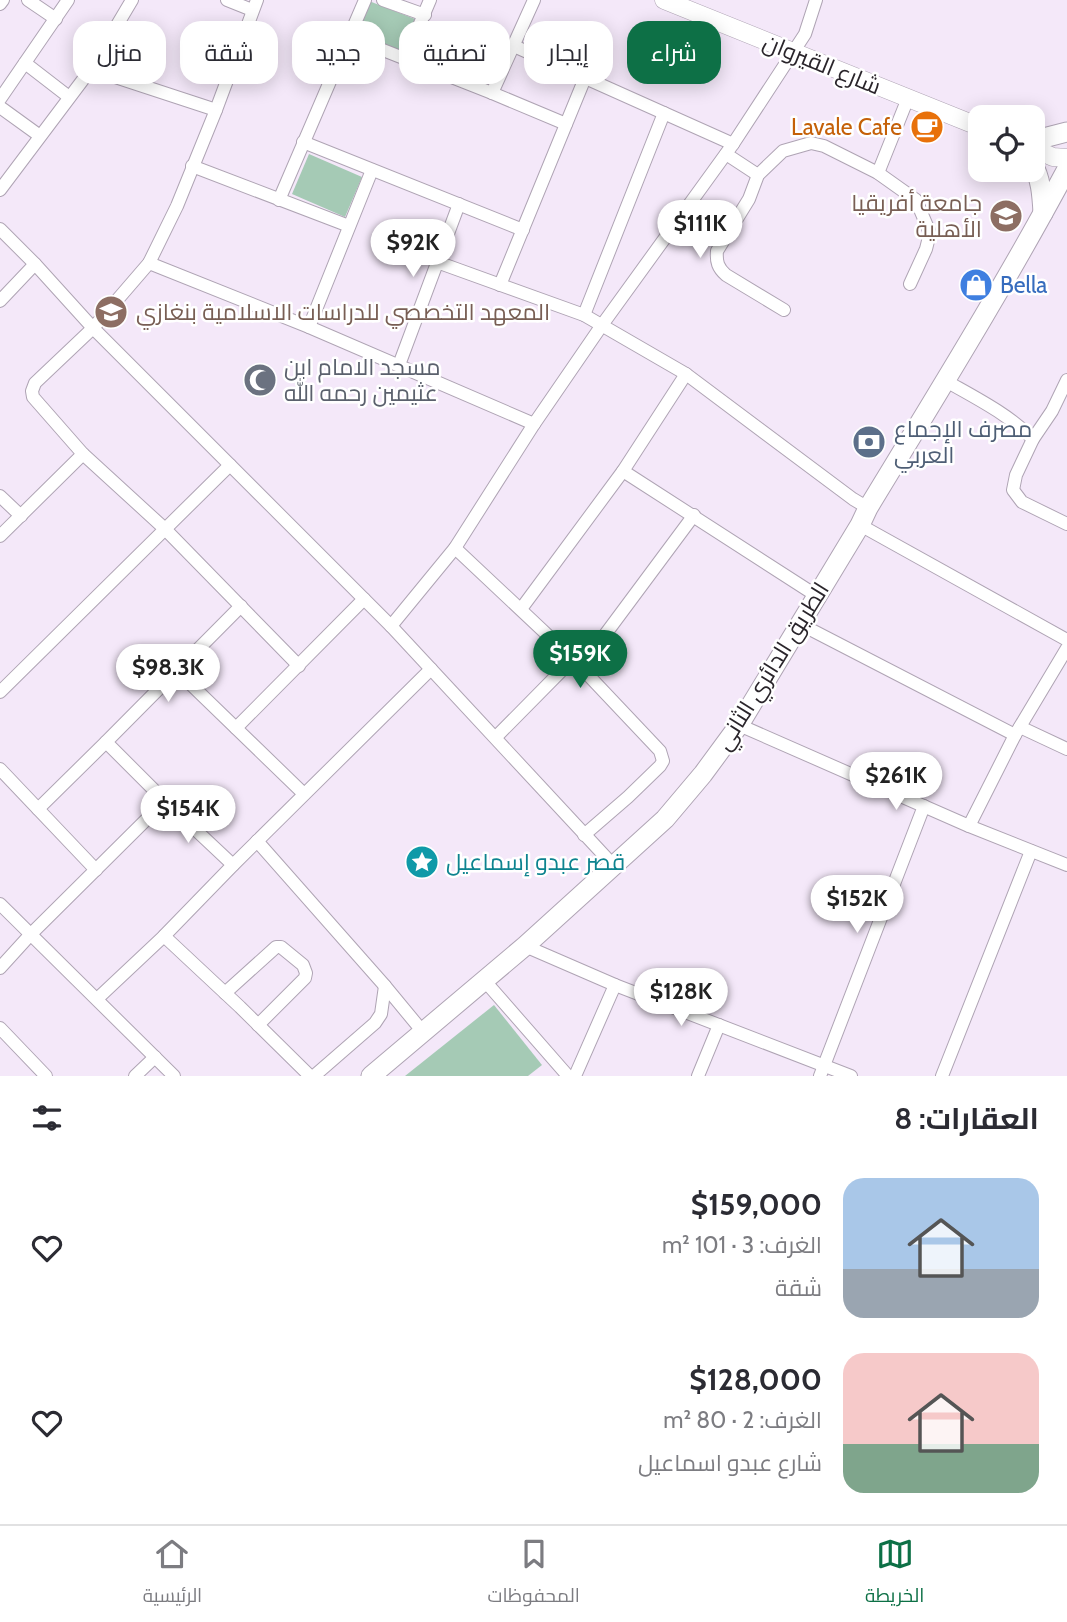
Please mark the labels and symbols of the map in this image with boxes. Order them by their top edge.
street label: شارع القيروان [758,28,885,102]
cafe icon: Lavale Cafe [908,108,946,146]
place label: Lavale Cafe [791,113,902,141]
place label: جامعة أفريقيا الأهلية [851,188,982,243]
school or university icon: جامعة أفريقيا الأهلية [987,197,1025,235]
pin: $111K [651,201,749,260]
pin: $92K [372,219,454,279]
shop icon: Bella [957,266,995,304]
place label: Bella [1000,271,1047,299]
school or university icon: المعهد التخصصي للدراسات الاسلامية بنغازي [92,293,130,331]
place label: المعهد التخصصي للدراسات الاسلامية بنغازي [136,298,550,330]
place label: مسجد الامام ابن عثيمين رحمه الله [284,353,440,407]
mosque icon: مسجد الامام ابن عثيمين رحمه الله [241,361,279,399]
place label: مصرف الإجماع العربي [894,415,1032,473]
bank icon: مصرف الإجماع العربي [850,423,888,461]
street label: الطريق الدائري الثاني [709,577,838,757]
pin: $159K [531,630,629,690]
pin: $98.3K [111,644,225,704]
pin: $261K [847,752,945,812]
pin: $154K [139,786,237,845]
place icon: قصر عبدو إسماعيل [403,843,441,881]
place label: قصر عبدو إسماعيل [446,848,625,877]
pin: $152K [808,876,906,935]
pin: $128K [632,968,730,1028]

